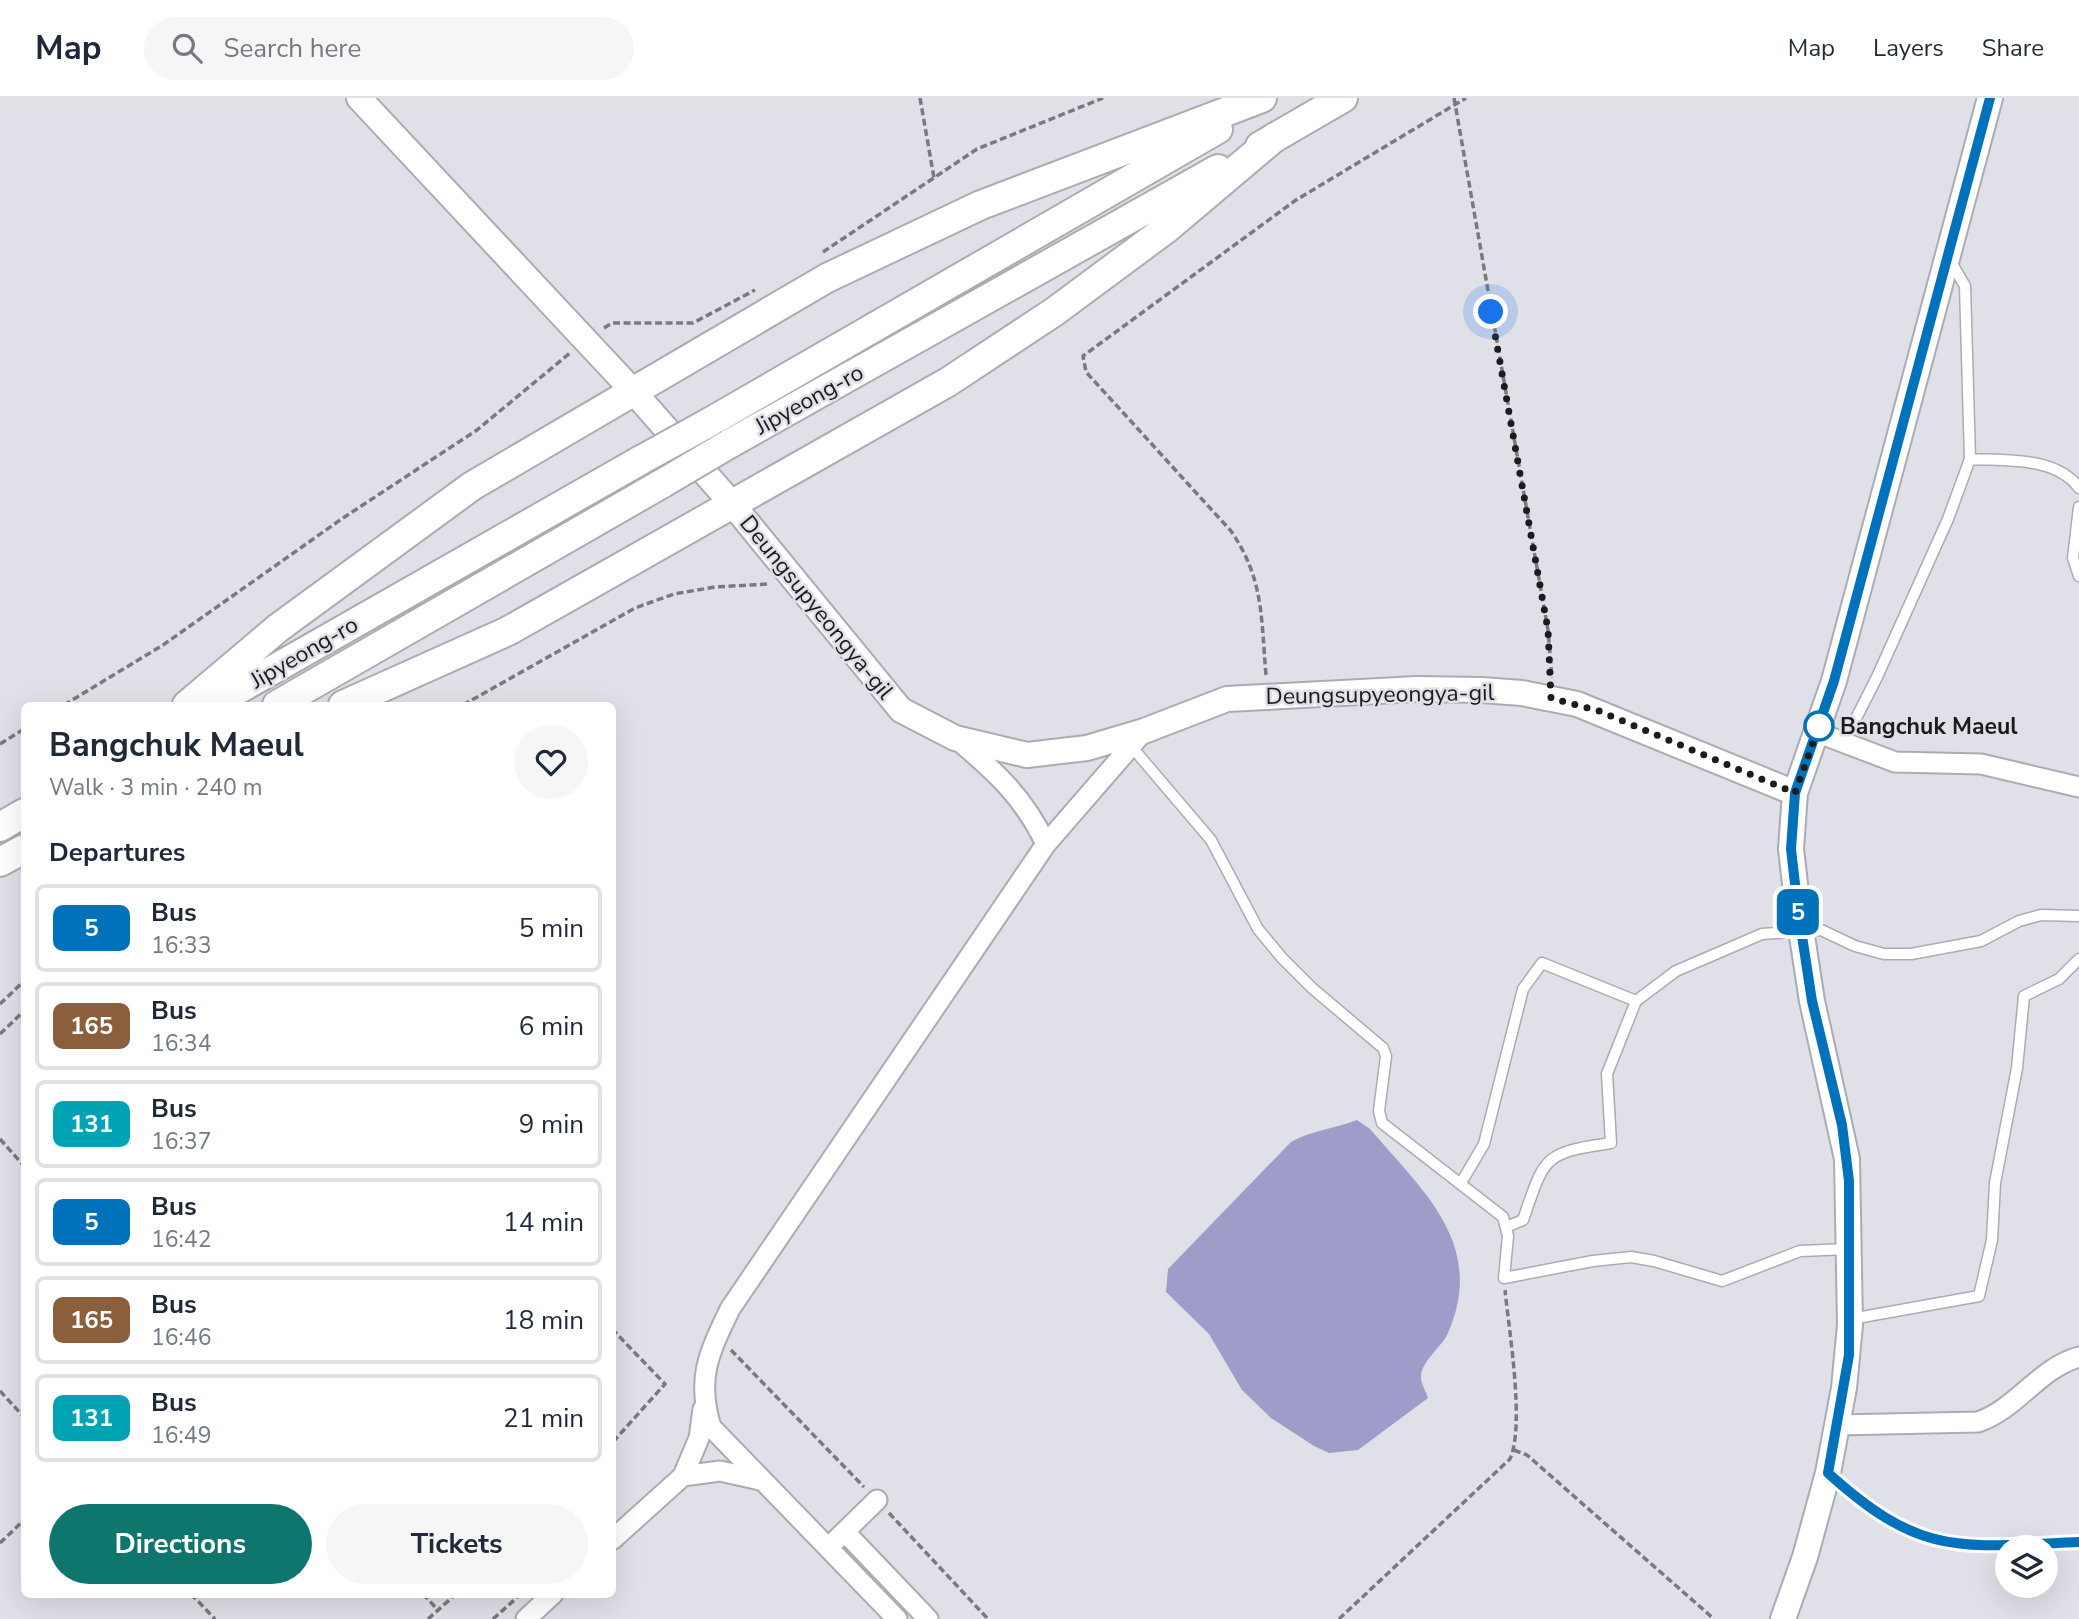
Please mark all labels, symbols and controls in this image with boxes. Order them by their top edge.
search box [144,17,634,80]
text: Map [35,26,102,71]
icon: search [168,29,206,67]
text: Search here [224,31,361,66]
text: Map [1788,32,1835,64]
text: Layers [1873,32,1944,64]
text: Share [1982,32,2044,64]
your location [1473,294,1508,329]
street label: Jipyeong-ro [748,357,869,443]
street label: Deungsupyeongya-gil [733,509,901,706]
street label: Jipyeong-ro [244,609,364,696]
street label: Deungsupyeongya-gil [1265,677,1495,712]
marker: Bangchuk Maeul [1804,711,1834,741]
place label: Bangchuk Maeul [1840,711,2018,742]
text: Bangchuk Maeul [49,723,304,768]
button: heart [514,725,588,799]
text: Walk · 3 min · 240 m [49,772,262,803]
text: Departures [49,835,185,870]
line badge: 5 [1775,889,1821,935]
text: Bus [151,895,197,930]
text: 5 [1791,896,1805,928]
text: 5 min [519,911,584,946]
text: 5 [84,912,99,944]
text: 16:33 [151,930,211,961]
text: Bus [151,993,197,1028]
text: 6 min [519,1009,584,1044]
text: 165 [70,1010,113,1042]
text: 16:34 [151,1028,211,1059]
text: Bus [151,1091,197,1126]
text: 9 min [519,1107,584,1142]
text: 131 [70,1108,113,1140]
text: 16:37 [151,1126,211,1157]
text: Bus [151,1189,197,1224]
text: 14 min [503,1205,584,1240]
text: 5 [84,1206,99,1238]
text: 16:42 [151,1224,211,1255]
text: Bus [151,1287,197,1322]
text: 18 min [503,1303,584,1338]
text: 165 [70,1304,113,1336]
text: 16:46 [151,1322,211,1353]
text: Bus [151,1385,197,1420]
text: 21 min [503,1401,584,1436]
text: 131 [70,1402,113,1434]
text: 16:49 [151,1420,211,1451]
button: Directions [49,1504,312,1584]
button: Tickets [326,1504,588,1584]
map controls [1995,1535,2058,1598]
button: layers [1995,1535,2058,1598]

